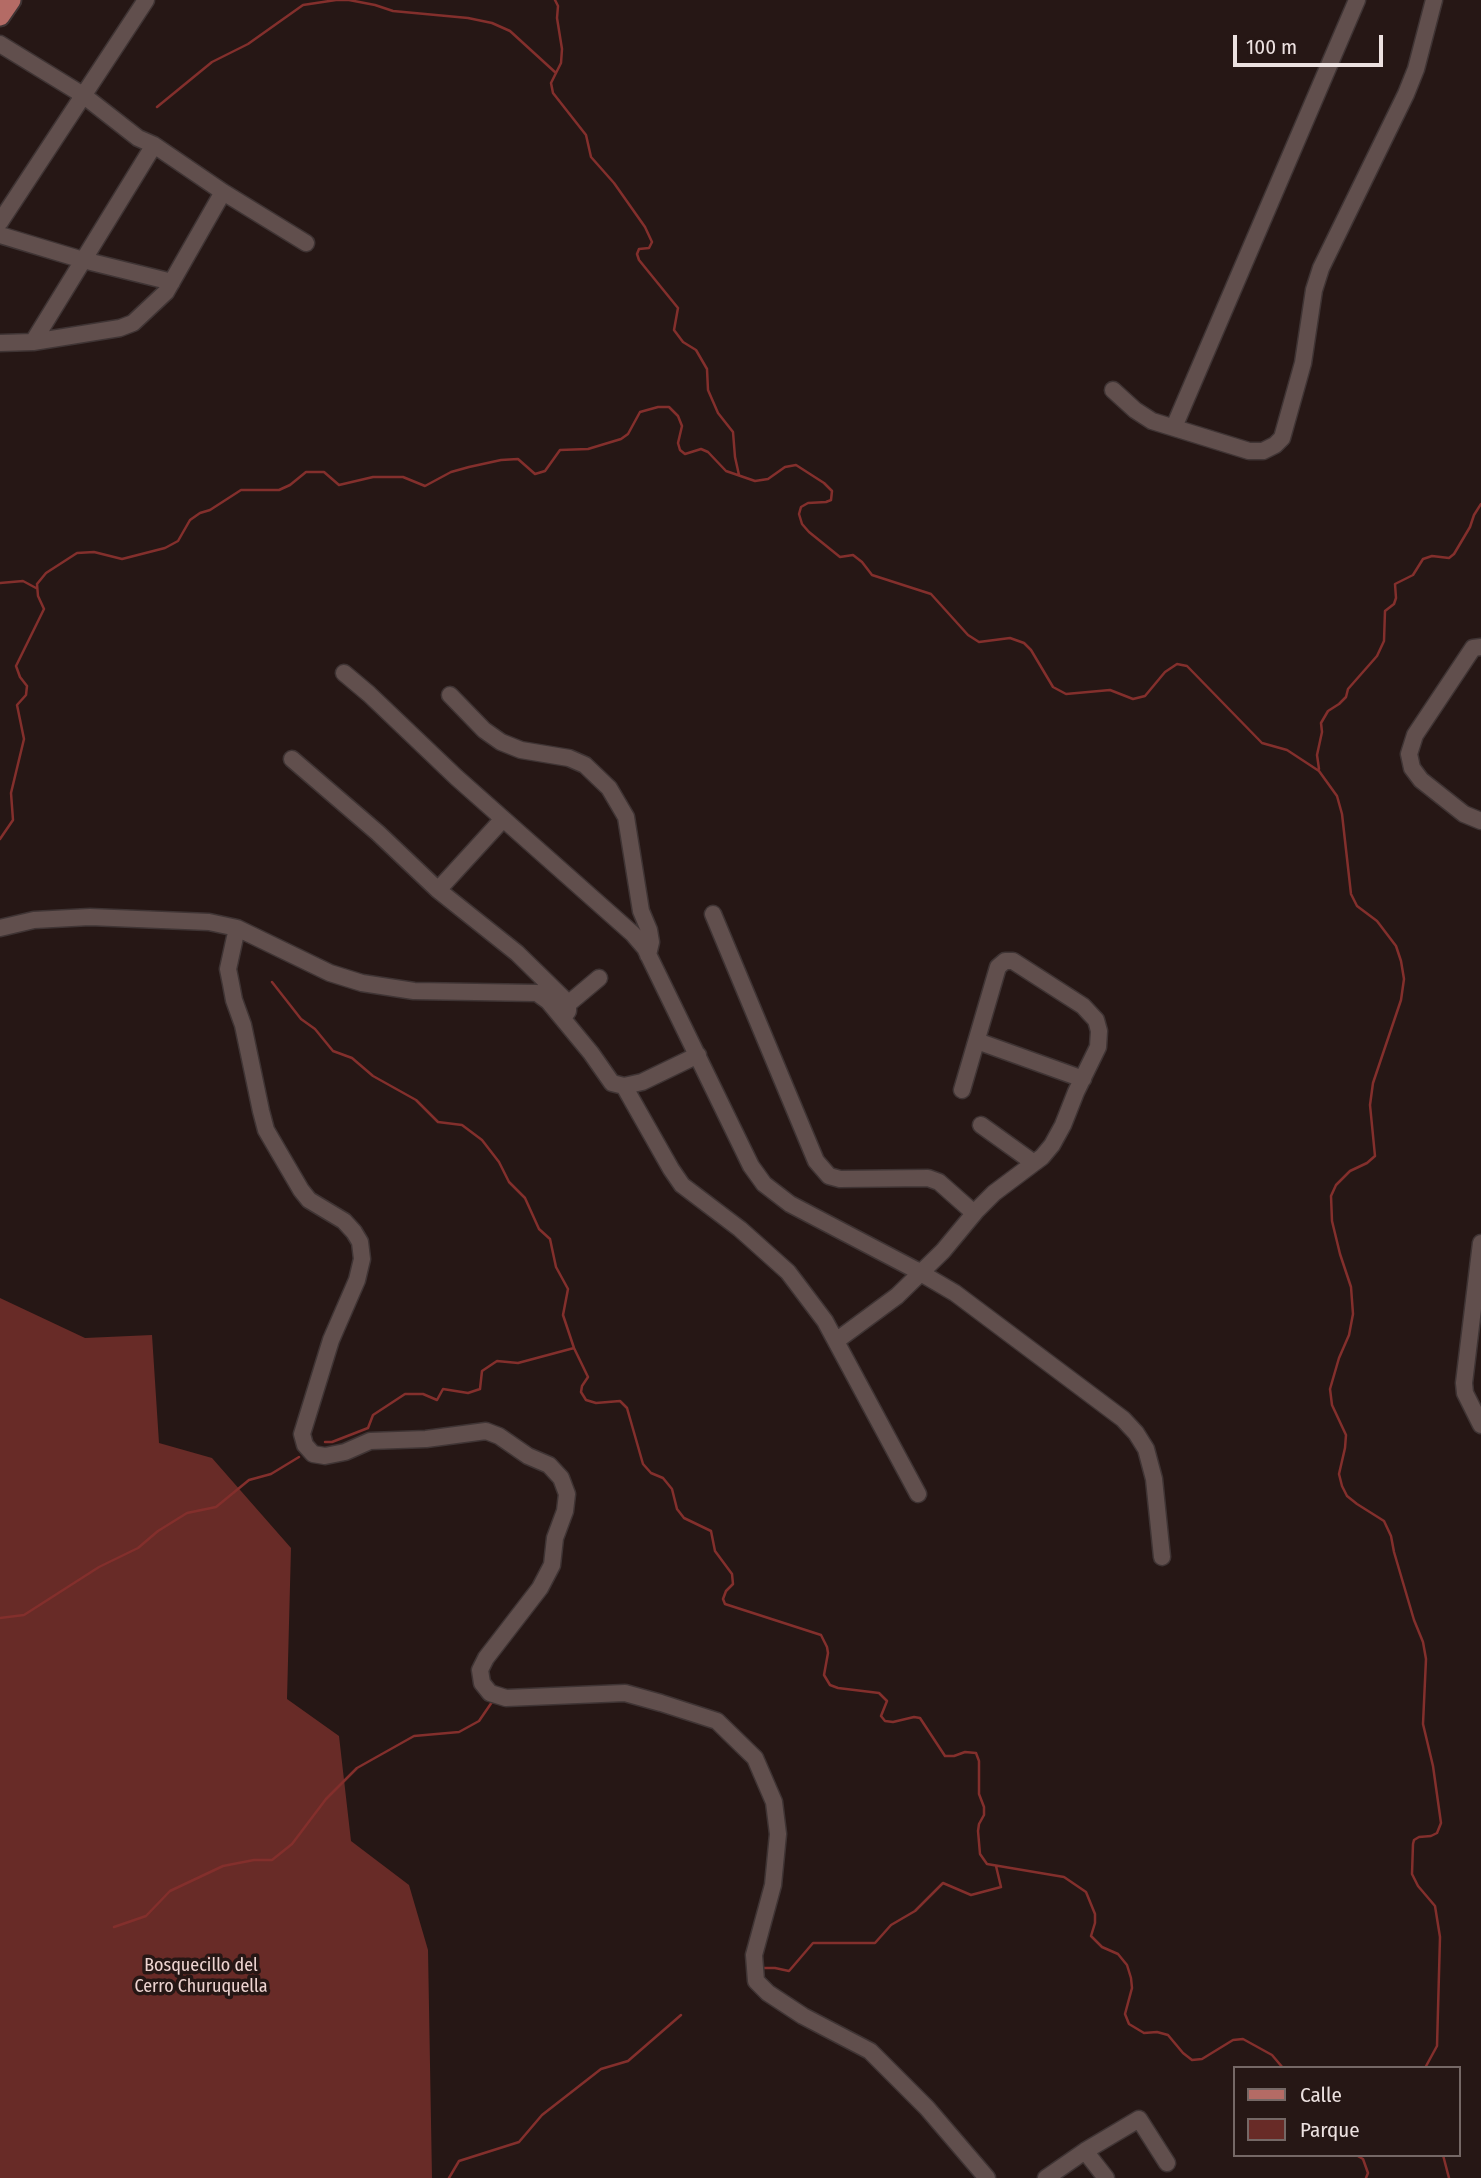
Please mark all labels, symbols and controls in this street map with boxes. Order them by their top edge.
scale bar [1236,21,1386,65]
text: 100 m [1246,34,1297,60]
park label: Bosquecillo del Cerro Churuquella [134,1955,268,1997]
legend [1232,2066,1460,2157]
text: Calle [1300,2082,1342,2108]
text: Parque [1300,2117,1360,2143]

